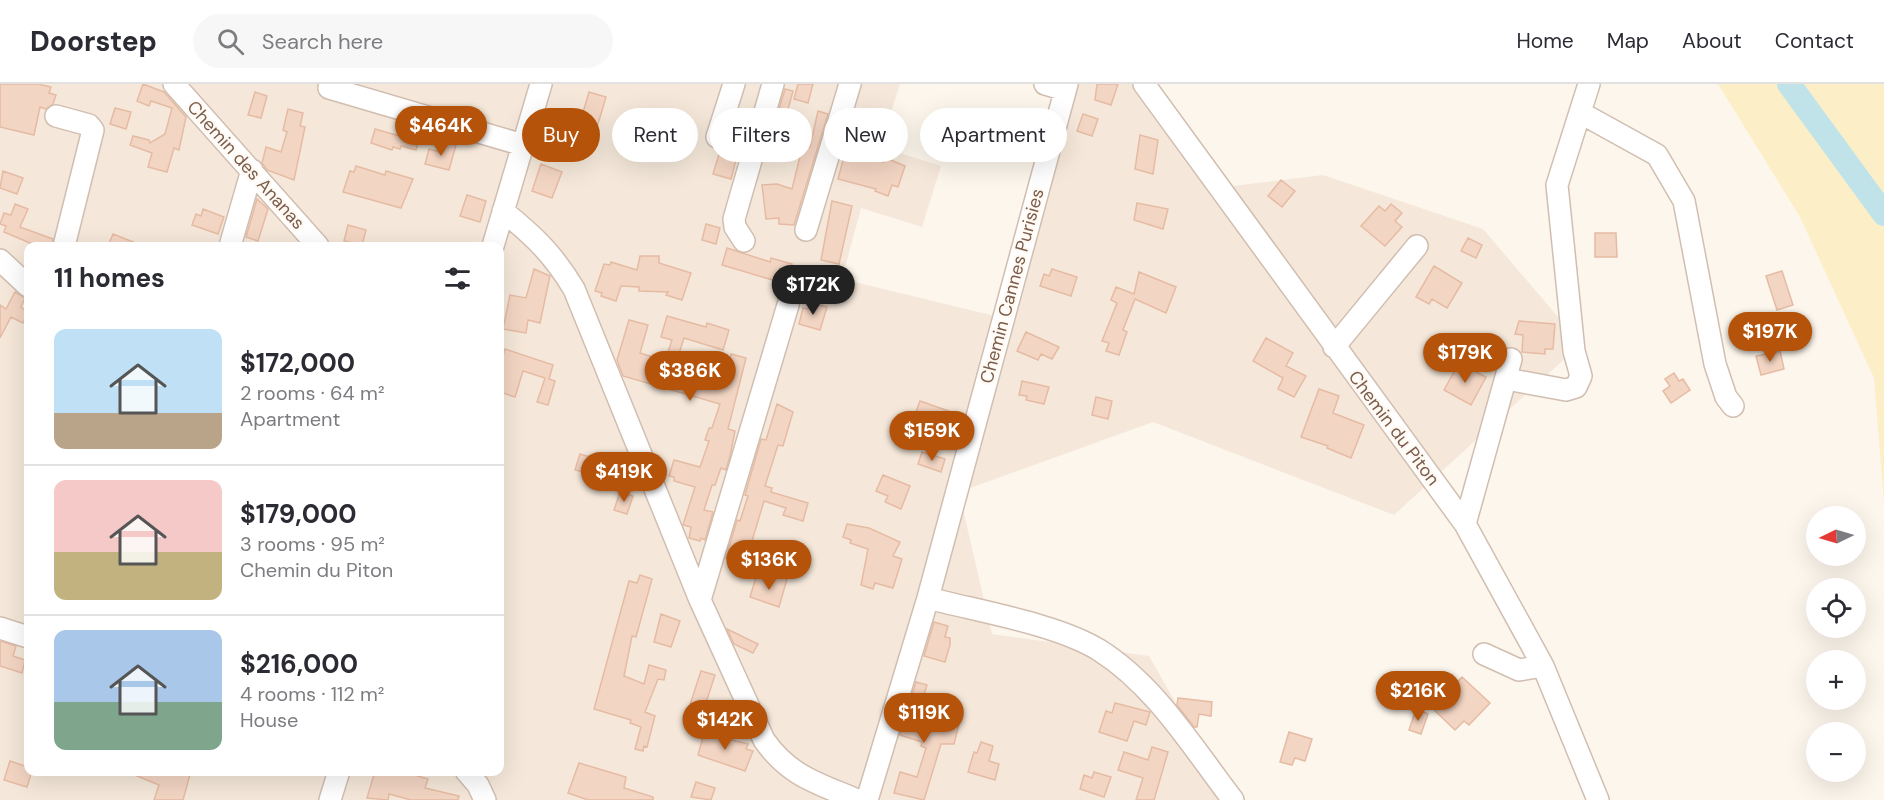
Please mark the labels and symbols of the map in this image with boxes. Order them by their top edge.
street label: Chemin des Ananas [182,95,310,235]
pin: $464K [399,106,483,157]
street label: Chemin Cannes Purisies [974,186,1050,386]
pin: $172K [771,265,855,316]
pin: $197K [1728,312,1812,363]
pin: $179K [1423,333,1507,384]
pin: $386K [648,351,732,402]
street label: Chemin du Piton [1343,366,1445,490]
pin: $159K [890,411,974,462]
pin: $419K [582,452,666,503]
north arrow [1806,506,1866,566]
pin: $136K [727,540,811,591]
pin: $216K [1376,671,1460,722]
pin: $119K [882,693,966,744]
pin: $142K [683,700,767,751]

